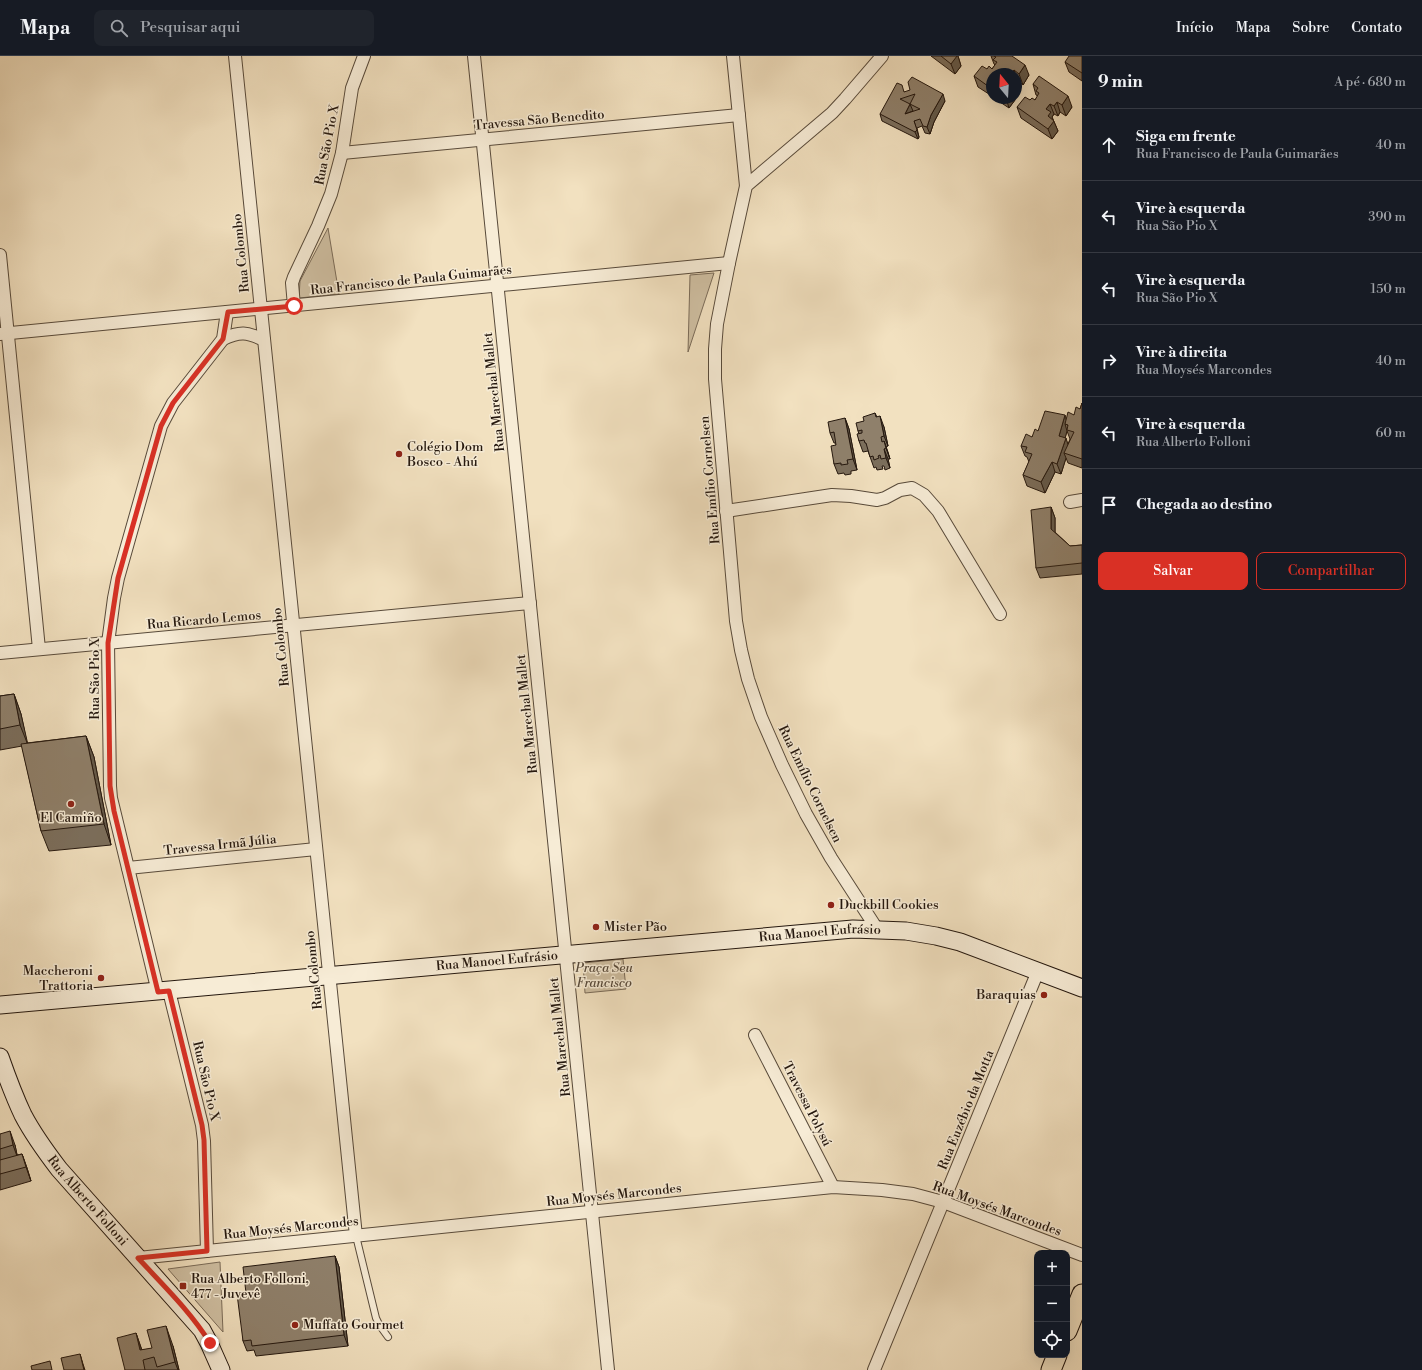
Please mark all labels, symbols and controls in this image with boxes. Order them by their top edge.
search box [94,10,374,46]
text: Mapa [20,16,70,40]
icon: search [108,17,130,39]
text: Pesquisar aqui [140,18,241,37]
text: Início [1176,19,1214,37]
text: Mapa [1236,19,1270,37]
text: Sobre [1292,19,1329,37]
text: Contato [1351,19,1402,37]
north arrow [986,68,1022,104]
text: 9 min [1098,71,1143,93]
text: A pé · 680 m [1334,74,1406,90]
street label: Rua São Pio X [311,102,343,187]
street label: Travessa São Benedito [473,106,605,134]
text: Siga em frente [1136,127,1236,146]
icon: ahead [1098,134,1120,156]
text: 40 m [1376,137,1406,153]
text: Rua Francisco de Paula Guimarães [1136,146,1339,162]
text: Vire à esquerda [1136,199,1245,218]
icon: left [1098,206,1120,228]
text: 390 m [1368,209,1406,225]
street label: Rua Colombo [229,213,253,293]
text: Rua São Pio X [1136,218,1218,234]
street label: Rua Francisco de Paula Guimarães [309,261,513,299]
text: Vire à esquerda [1136,271,1245,290]
icon: left [1098,278,1120,300]
text: 150 m [1371,281,1406,297]
text: Rua São Pio X [1136,290,1218,306]
route start [285,297,303,315]
street label: Rua Marechal Mallet [480,331,508,453]
text: Vire à direita [1136,343,1227,362]
icon: right [1098,350,1120,372]
text: 40 m [1376,353,1406,369]
text: Rua Moysés Marcondes [1136,362,1272,378]
street label: Rua Emílio Cornelsen [696,415,724,545]
text: Vire à esquerda [1136,415,1245,434]
icon: left [1098,422,1120,444]
text: 60 m [1375,425,1406,441]
text: Rua Alberto Folloni [1136,434,1251,450]
place label: Colégio Dom Bosco - Ahú [406,439,484,470]
marker: Colégio Dom Bosco - Ahú [394,449,404,459]
icon: arrive [1098,494,1120,516]
text: Chegada ao destino [1136,495,1272,514]
button: Salvar [1098,552,1248,590]
button: Compartilhar [1256,552,1406,590]
street label: Rua Ricardo Lemos [146,607,262,633]
street label: Rua Colombo [269,607,293,687]
street label: Rua São Pio X [87,637,103,720]
street label: Rua Marechal Mallet [513,653,541,775]
street label: Rua Emílio Cornelsen [775,723,845,846]
marker: El Camiño [66,799,76,809]
place label: El Camiño [40,810,102,826]
street label: Travessa Irmã Júlia [163,831,278,859]
place label: Duckbill Cookies [839,897,939,913]
marker: Duckbill Cookies [826,900,836,910]
place label: Mister Pão [604,919,667,935]
street label: Rua Manoel Eufrásio [758,921,881,945]
marker: Mister Pão [591,922,601,932]
street label: Rua Colombo [302,930,326,1010]
street label: Rua Manoel Eufrásio [435,947,559,974]
park label: Praça Seu Francisco [574,960,633,991]
place label: Maccheroni Trattoria [23,963,93,994]
marker: Maccheroni Trattoria [96,973,106,983]
street label: Rua Marechal Mallet [546,976,574,1098]
place label: Baraquias [975,987,1036,1003]
marker: Baraquias [1039,990,1049,1000]
street label: Rua São Pio X [189,1039,223,1124]
street label: Rua Euzébio da Motta [935,1047,998,1172]
street label: Travessa Polysú [779,1059,835,1149]
street label: Rua Alberto Folloni [44,1152,131,1249]
street label: Rua Moysés Marcondes [930,1178,1064,1240]
street label: Rua Moysés Marcondes [546,1180,683,1210]
street label: Rua Moysés Marcondes [223,1213,360,1243]
map controls [1034,1250,1070,1358]
button: + [1034,1250,1070,1286]
place label: Rua Alberto Folloni, 477 - Juvevê [191,1271,309,1302]
marker: Rua Alberto Folloni, 477 - Juvevê [178,1281,188,1291]
button: − [1034,1286,1070,1322]
place label: Muffato Gourmet [303,1317,404,1333]
marker: Muffato Gourmet [290,1320,300,1330]
button: locate [1034,1322,1070,1358]
route end [201,1334,219,1352]

